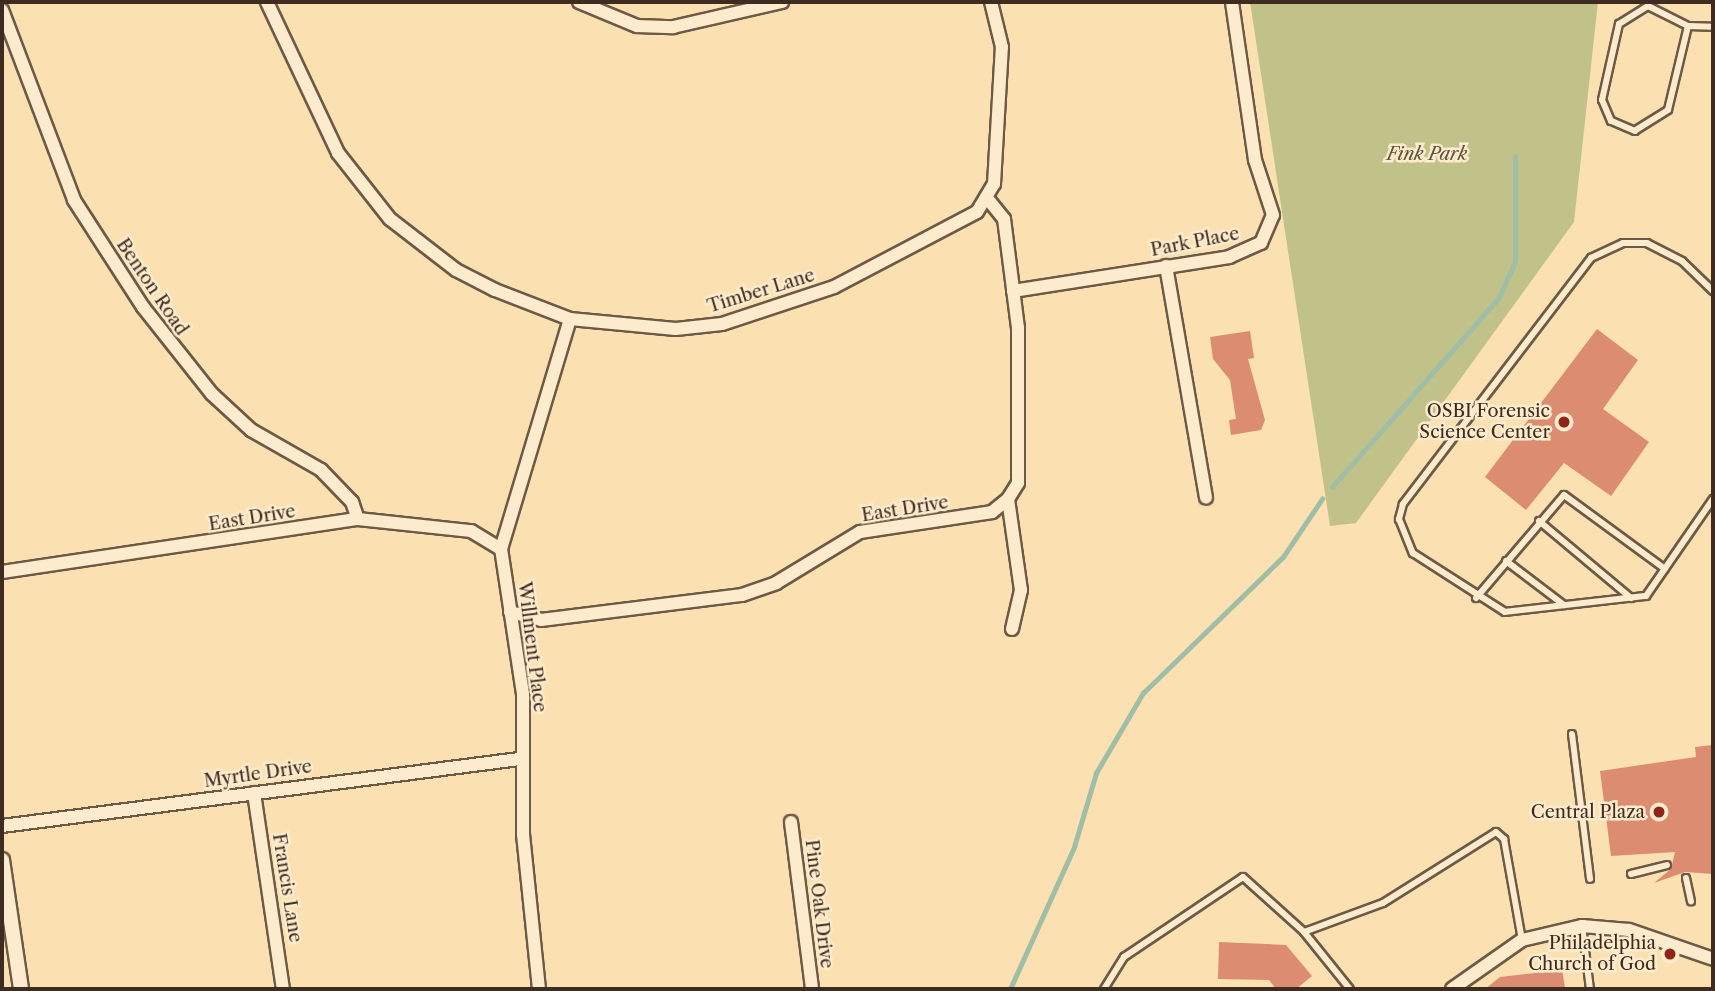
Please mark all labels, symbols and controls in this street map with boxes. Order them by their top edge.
park label: Fink Park [1387,143,1467,165]
street label: Park Place [1149,223,1241,261]
street label: Benton Road [112,235,192,339]
street label: Timber Lane [705,264,817,318]
place label: OSBI Forensic Science Center [1419,401,1550,444]
marker: OSBI Forensic Science Center [1556,414,1572,430]
street label: East Drive [860,491,950,527]
street label: East Drive [207,500,297,536]
street label: Willment Place [513,580,551,714]
street label: Myrtle Drive [203,756,313,792]
place label: Central Plaza [1531,801,1645,823]
marker: Central Plaza [1651,804,1667,820]
street label: Francis Lane [268,832,306,944]
street label: Pine Oak Drive [800,838,838,970]
place label: Philadelphia Church of God [1528,933,1656,976]
marker: Philadelphia Church of God [1662,946,1678,962]

